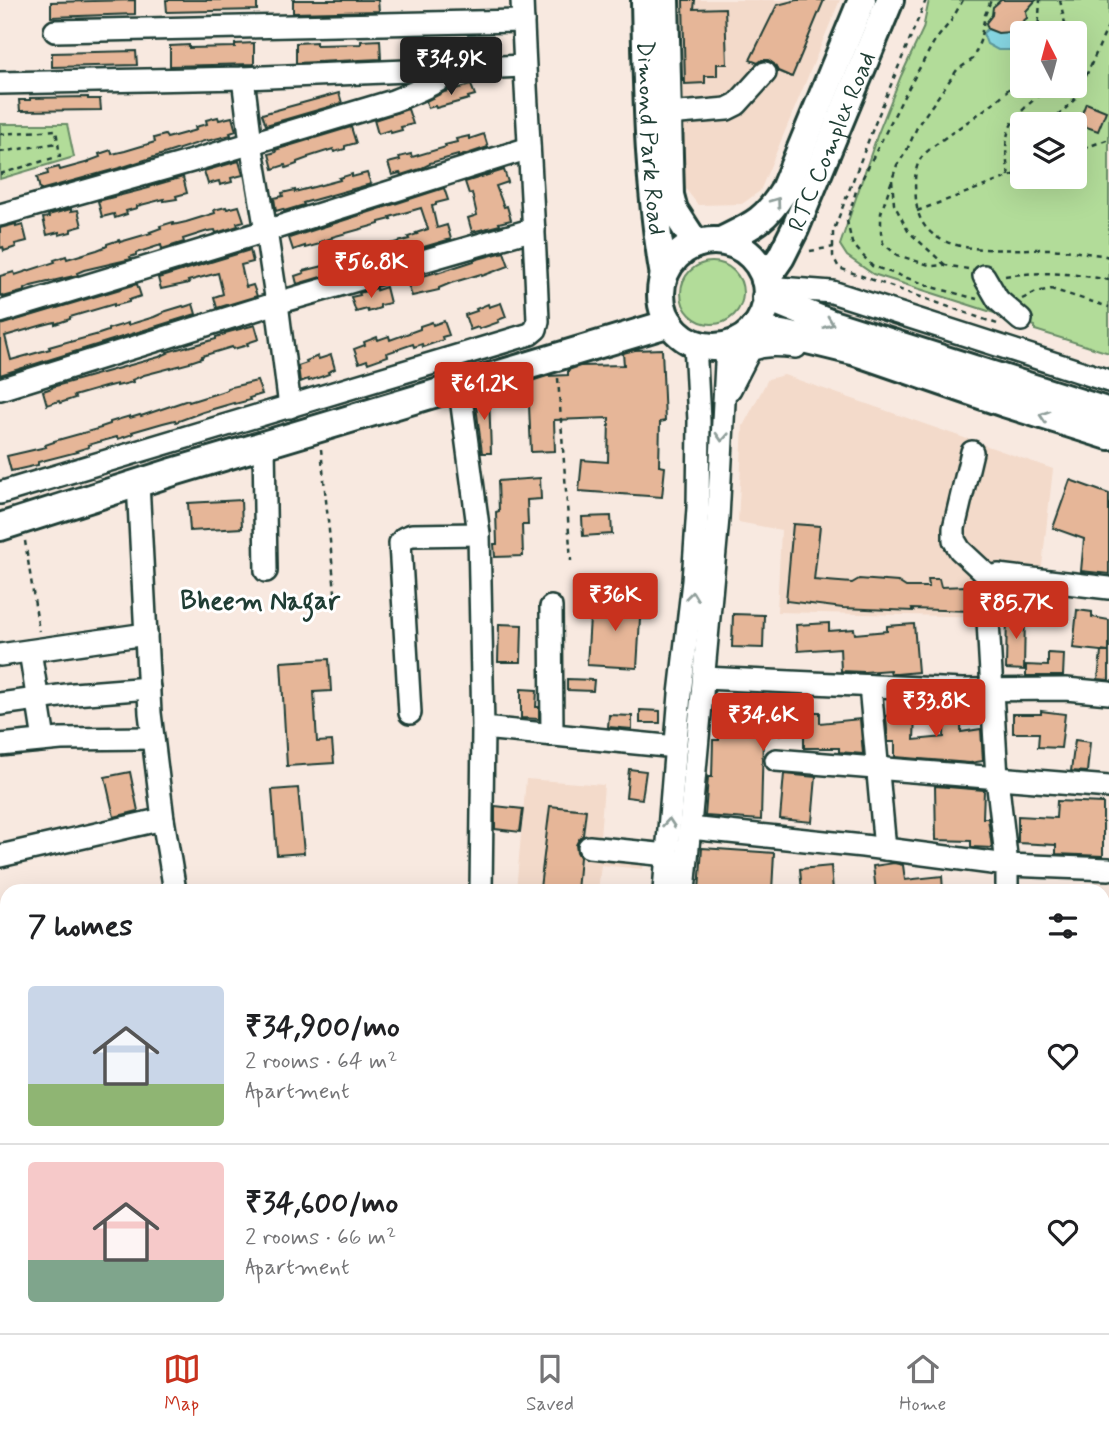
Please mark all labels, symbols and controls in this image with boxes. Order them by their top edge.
north arrow [1010,21,1087,98]
map controls [1010,21,1087,189]
pin: ₹34.9K [394,38,508,97]
street label: Dimond Park Road [629,40,672,237]
text: ₹34.9K [416,45,486,75]
street label: RTC Complex Road [782,48,884,237]
button: layers [1010,112,1087,189]
one-way arrow [767,198,780,210]
pin: ₹56.8K [314,240,428,300]
text: ₹56.8K [334,248,408,278]
one-way arrow [823,315,835,329]
pin: ₹61.2K [427,362,541,422]
text: ₹61.2K [450,370,518,400]
one-way arrow [1038,409,1050,424]
one-way arrow [715,432,730,443]
pin: ₹36K [574,574,656,633]
text: ₹36K [589,581,641,611]
pin: ₹85.7K [959,582,1073,641]
district label: Bheem Nagar [180,585,341,622]
text: ₹85.7K [979,589,1053,619]
one-way arrow [684,591,699,602]
pin: ₹33.8K [879,680,993,739]
text: ₹33.8K [902,687,970,717]
pin: ₹34.6K [706,694,820,753]
text: ₹34.6K [728,701,798,731]
one-way arrow [662,817,677,829]
text: 7 homes [28,907,133,946]
icon: filters [1044,907,1082,945]
text: ₹34,900/mo [245,1008,400,1047]
icon: home [84,1014,168,1098]
icon: heart [1044,1037,1082,1075]
text: 2 rooms · 64 m² [245,1047,397,1077]
text: Apartment [245,1077,350,1107]
text: ₹34,600/mo [245,1184,398,1223]
icon: home [84,1190,168,1274]
icon: heart [1044,1213,1082,1251]
text: 2 rooms · 66 m² [245,1223,396,1253]
text: Apartment [245,1253,350,1283]
tab: Map [163,1350,201,1417]
tab: Saved [526,1350,574,1417]
tab: Home [899,1350,946,1417]

